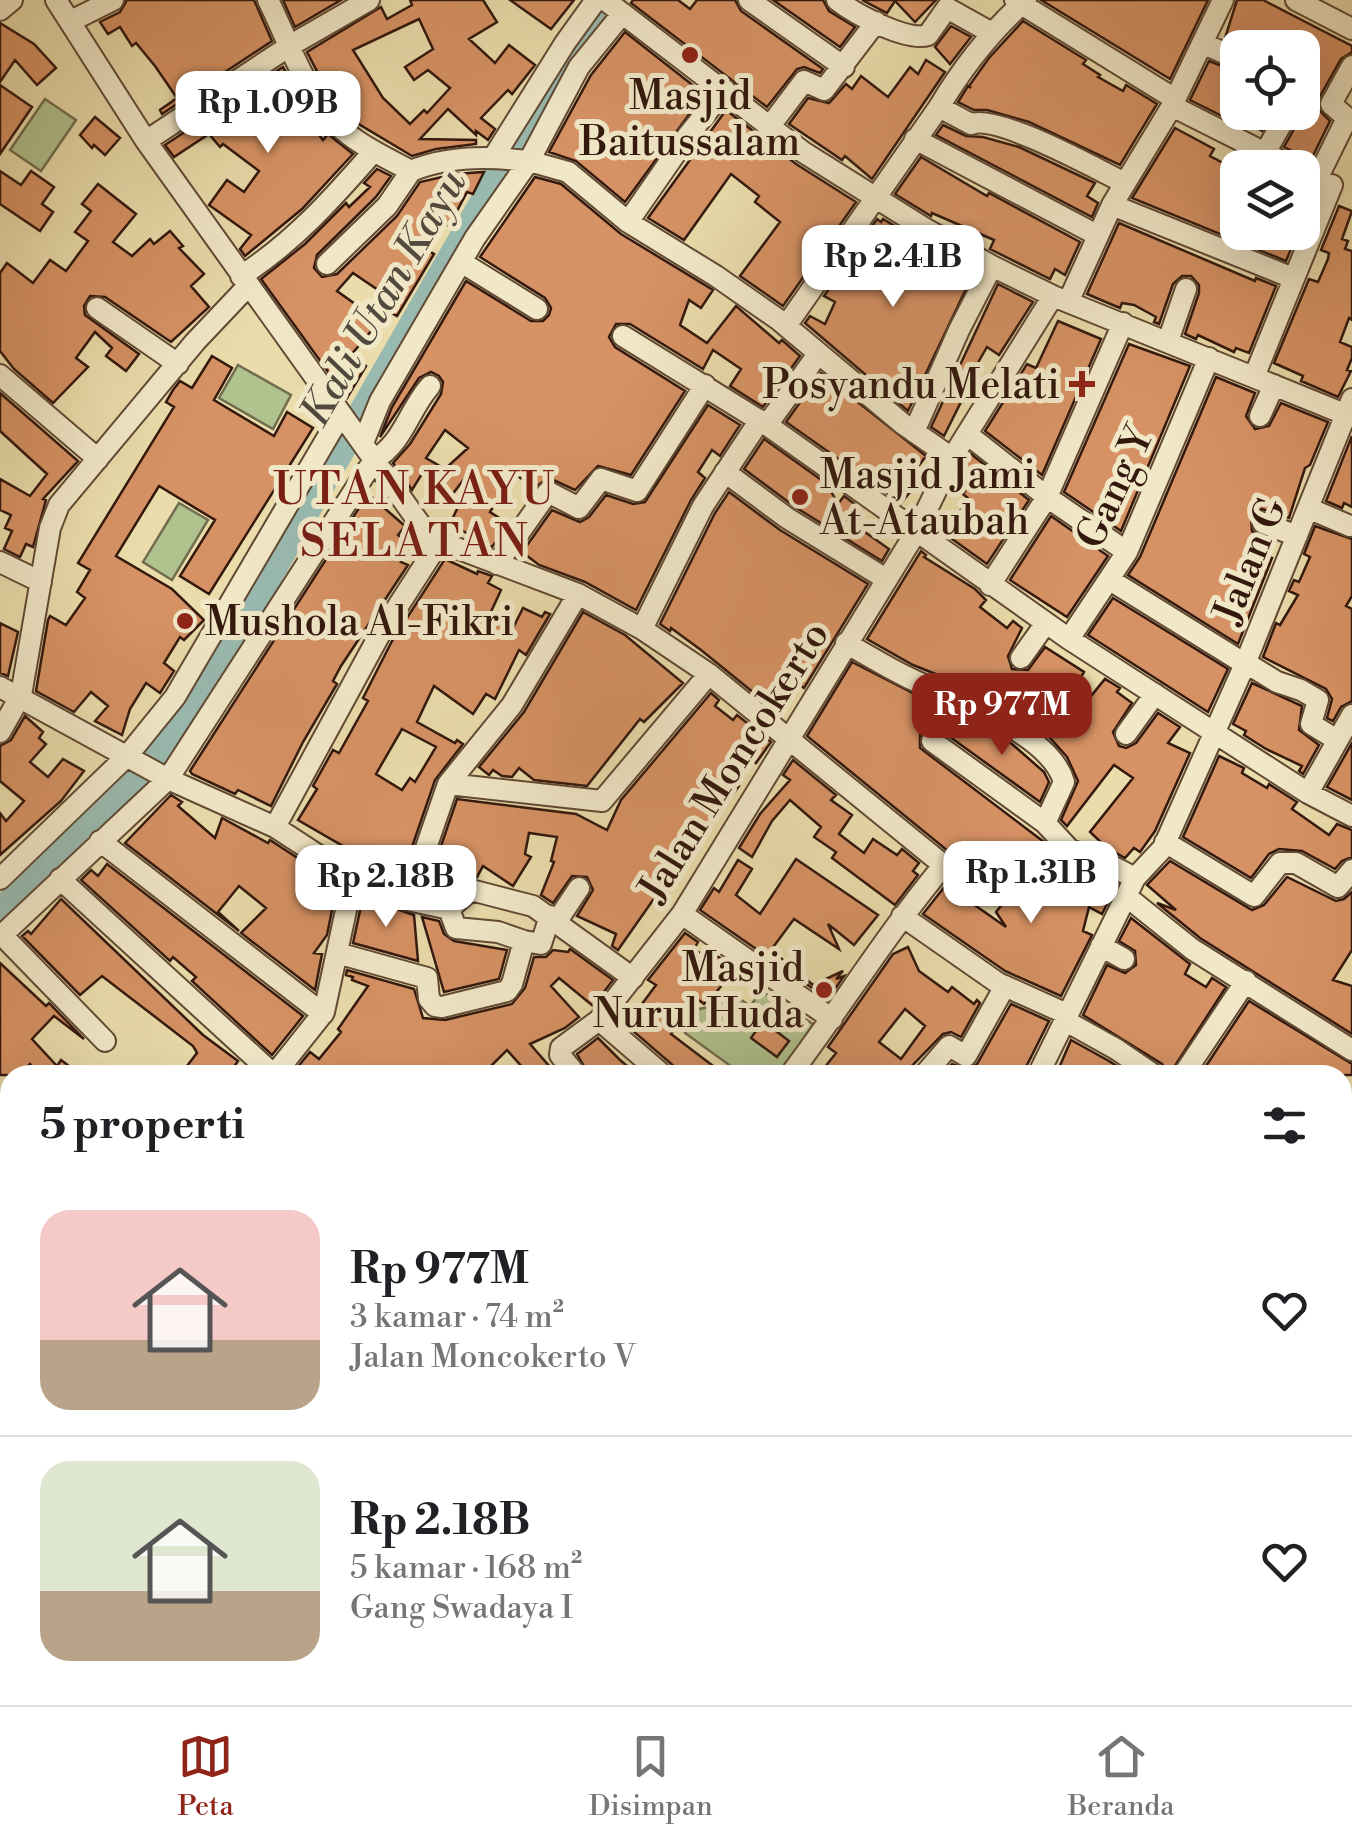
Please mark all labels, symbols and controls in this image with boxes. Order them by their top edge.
map controls [1220,30,1320,250]
button: locate [1220,30,1320,130]
marker: Masjid Baitussalam [679,44,701,66]
pin: Rp 1.09B [165,71,371,156]
place label: Masjid Baitussalam [579,72,800,168]
text: Rp 1.09B [198,83,338,123]
button: layers [1220,150,1320,250]
water label: Kali Utan Kayu [289,160,479,436]
pin: Rp 2.41B [790,225,996,310]
text: Rp 2.41B [824,237,962,277]
place label: Posyandu Melati [762,361,1060,412]
marker: Posyandu Melati [1069,371,1095,397]
street label: Gang Y [1066,417,1167,557]
place label: Masjid Jami At-Ataubah [819,451,1036,547]
district label: UTAN KAYU SELATAN [273,462,557,571]
marker: Masjid Jami At-Ataubah [789,486,811,508]
street label: Jalan G [1202,491,1299,633]
place label: Mushola Al-Fikri [205,598,514,648]
marker: Mushola Al-Fikri [174,610,196,632]
street label: Jalan Moncokerto [627,613,841,913]
pin: Rp 977M [910,673,1094,758]
text: Rp 977M [934,685,1070,725]
pin: Rp 1.31B [928,841,1134,926]
pin: Rp 2.18B [283,845,489,930]
text: Rp 1.31B [965,853,1097,893]
text: Rp 2.18B [317,857,455,897]
place label: Masjid Nurul Huda [593,944,805,1040]
marker: Masjid Nurul Huda [813,979,835,1001]
icon: filters [1257,1098,1312,1153]
text: 5 properti [40,1099,245,1152]
text: Rp 977M [350,1244,529,1297]
icon: home [120,1250,240,1370]
icon: heart [1257,1283,1312,1338]
text: 3 kamar · 74 m² [350,1297,564,1337]
text: Jalan Moncokerto V [350,1337,636,1377]
text: Rp 2.18B [350,1495,530,1548]
icon: home [120,1501,240,1621]
icon: heart [1257,1534,1312,1589]
text: 5 kamar · 168 m² [350,1548,582,1588]
text: Gang Swadaya I [350,1588,573,1628]
tab: Peta [178,1729,234,1824]
tab: Disimpan [589,1729,713,1824]
tab: Beranda [1068,1729,1174,1824]

